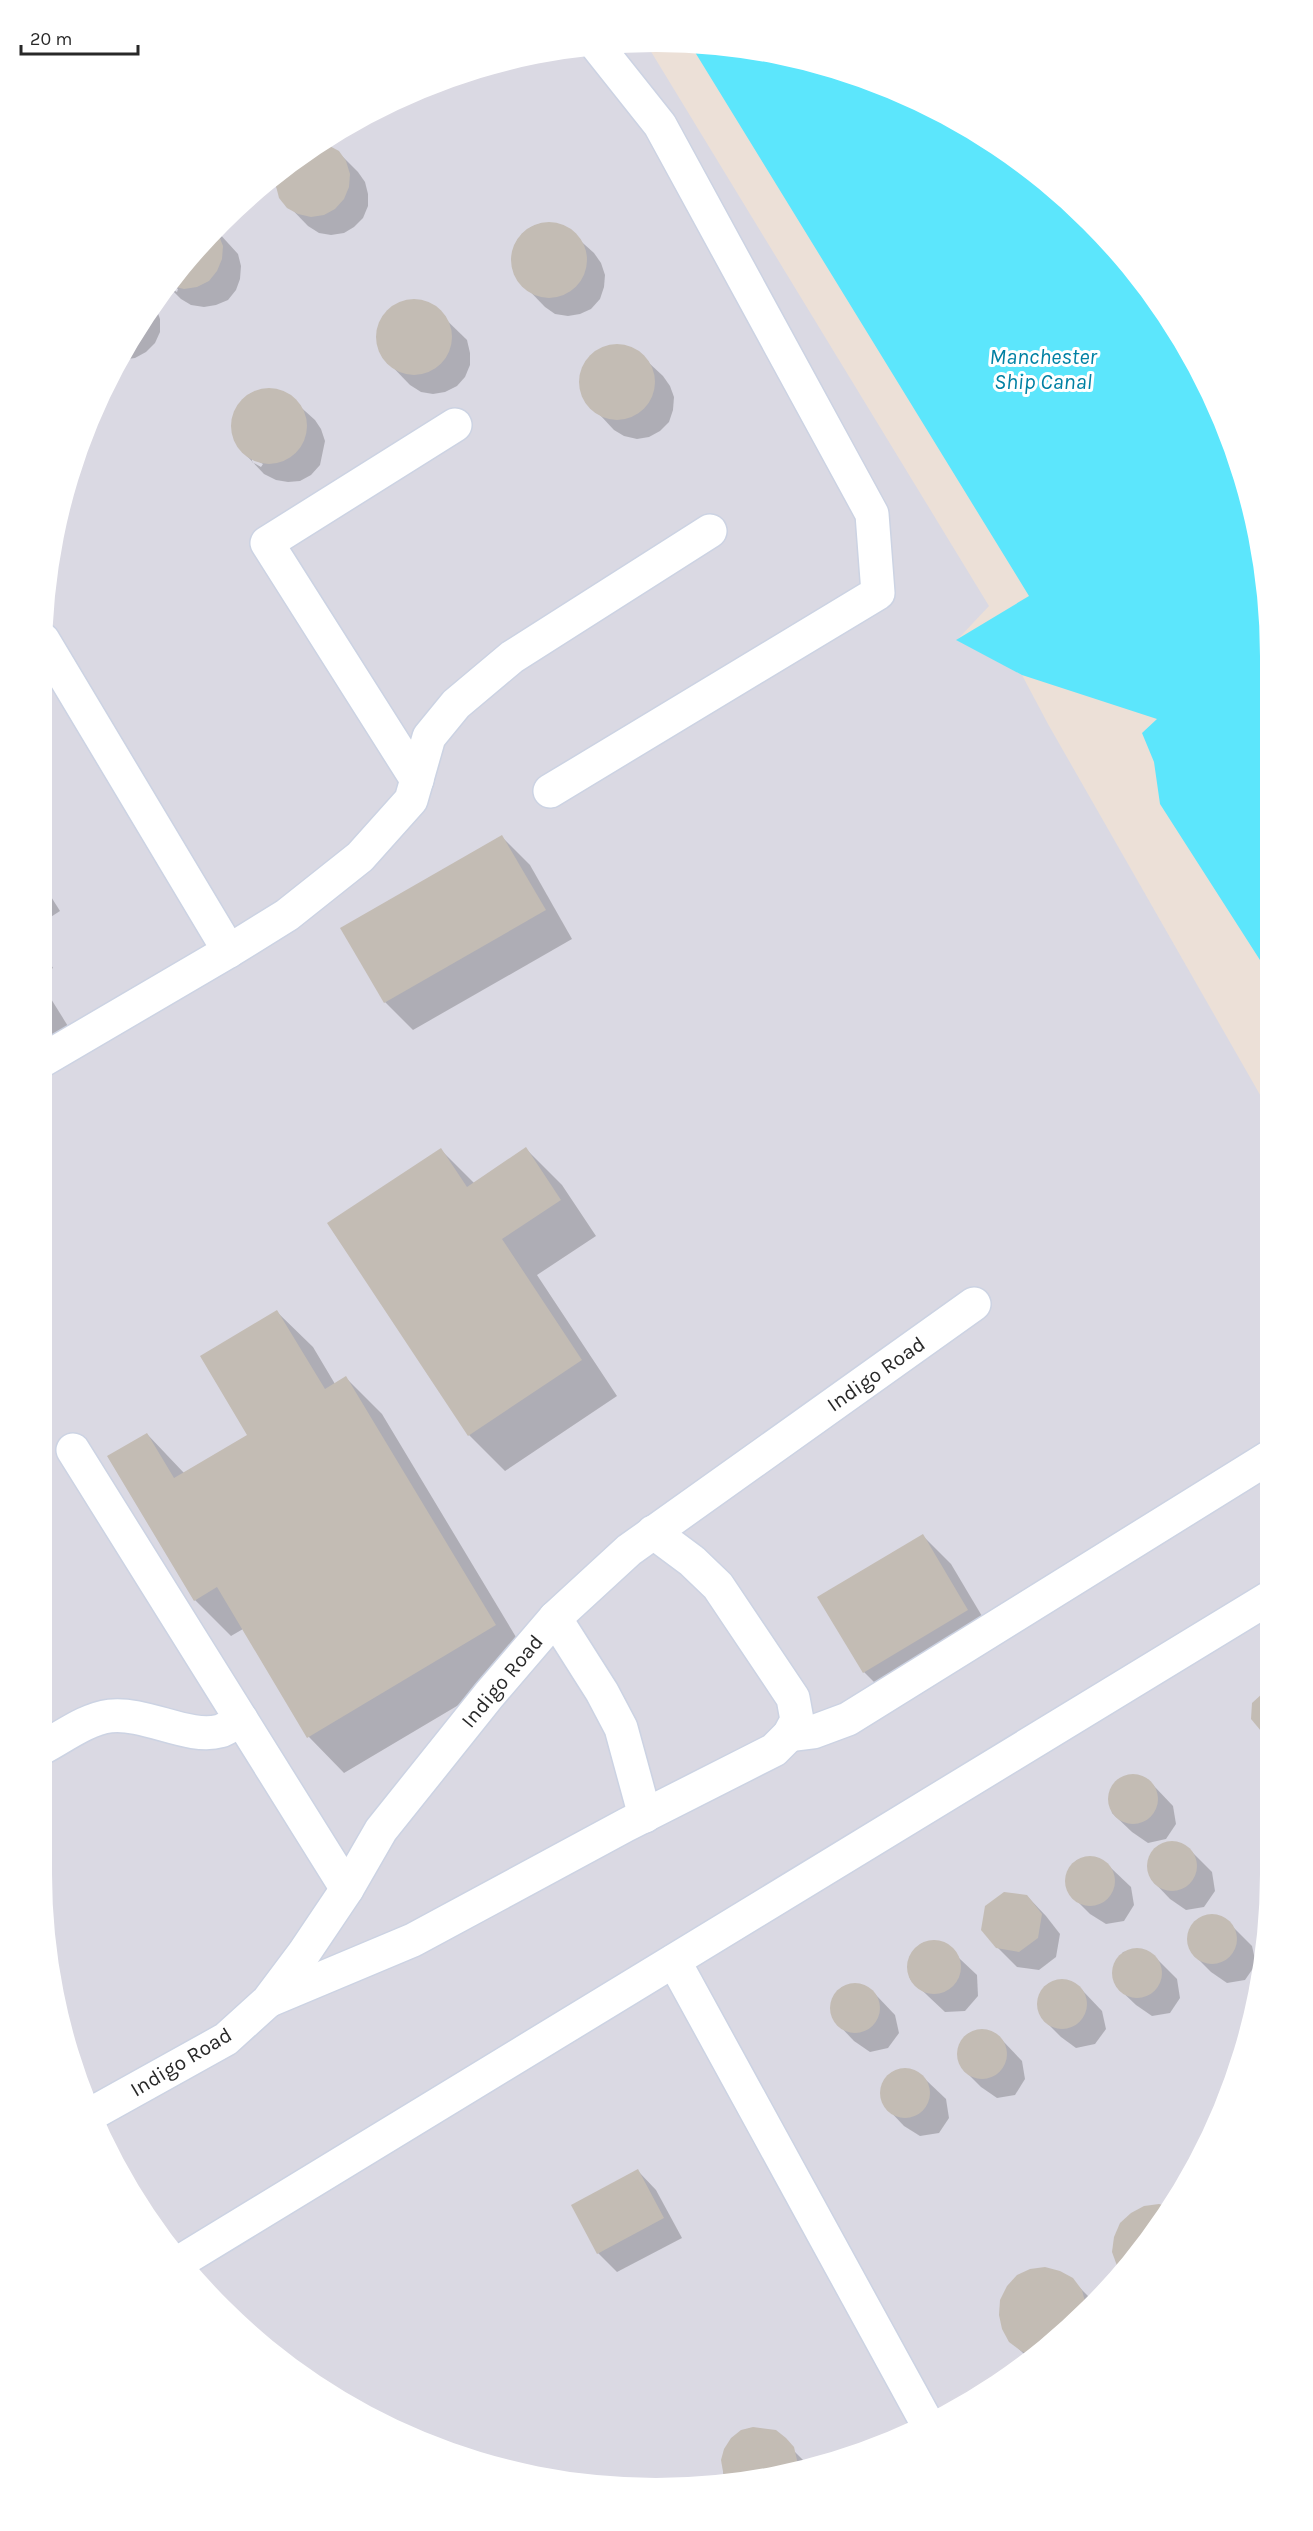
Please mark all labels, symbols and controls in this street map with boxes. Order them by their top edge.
scale bar [21,18,138,56]
text: 20 m [30,28,72,50]
water label: Manchester Ship Canal [989,344,1098,395]
street label: Indigo Road [822,1331,930,1417]
street label: Indigo Road [456,1630,548,1732]
street label: Indigo Road [126,2022,236,2102]

